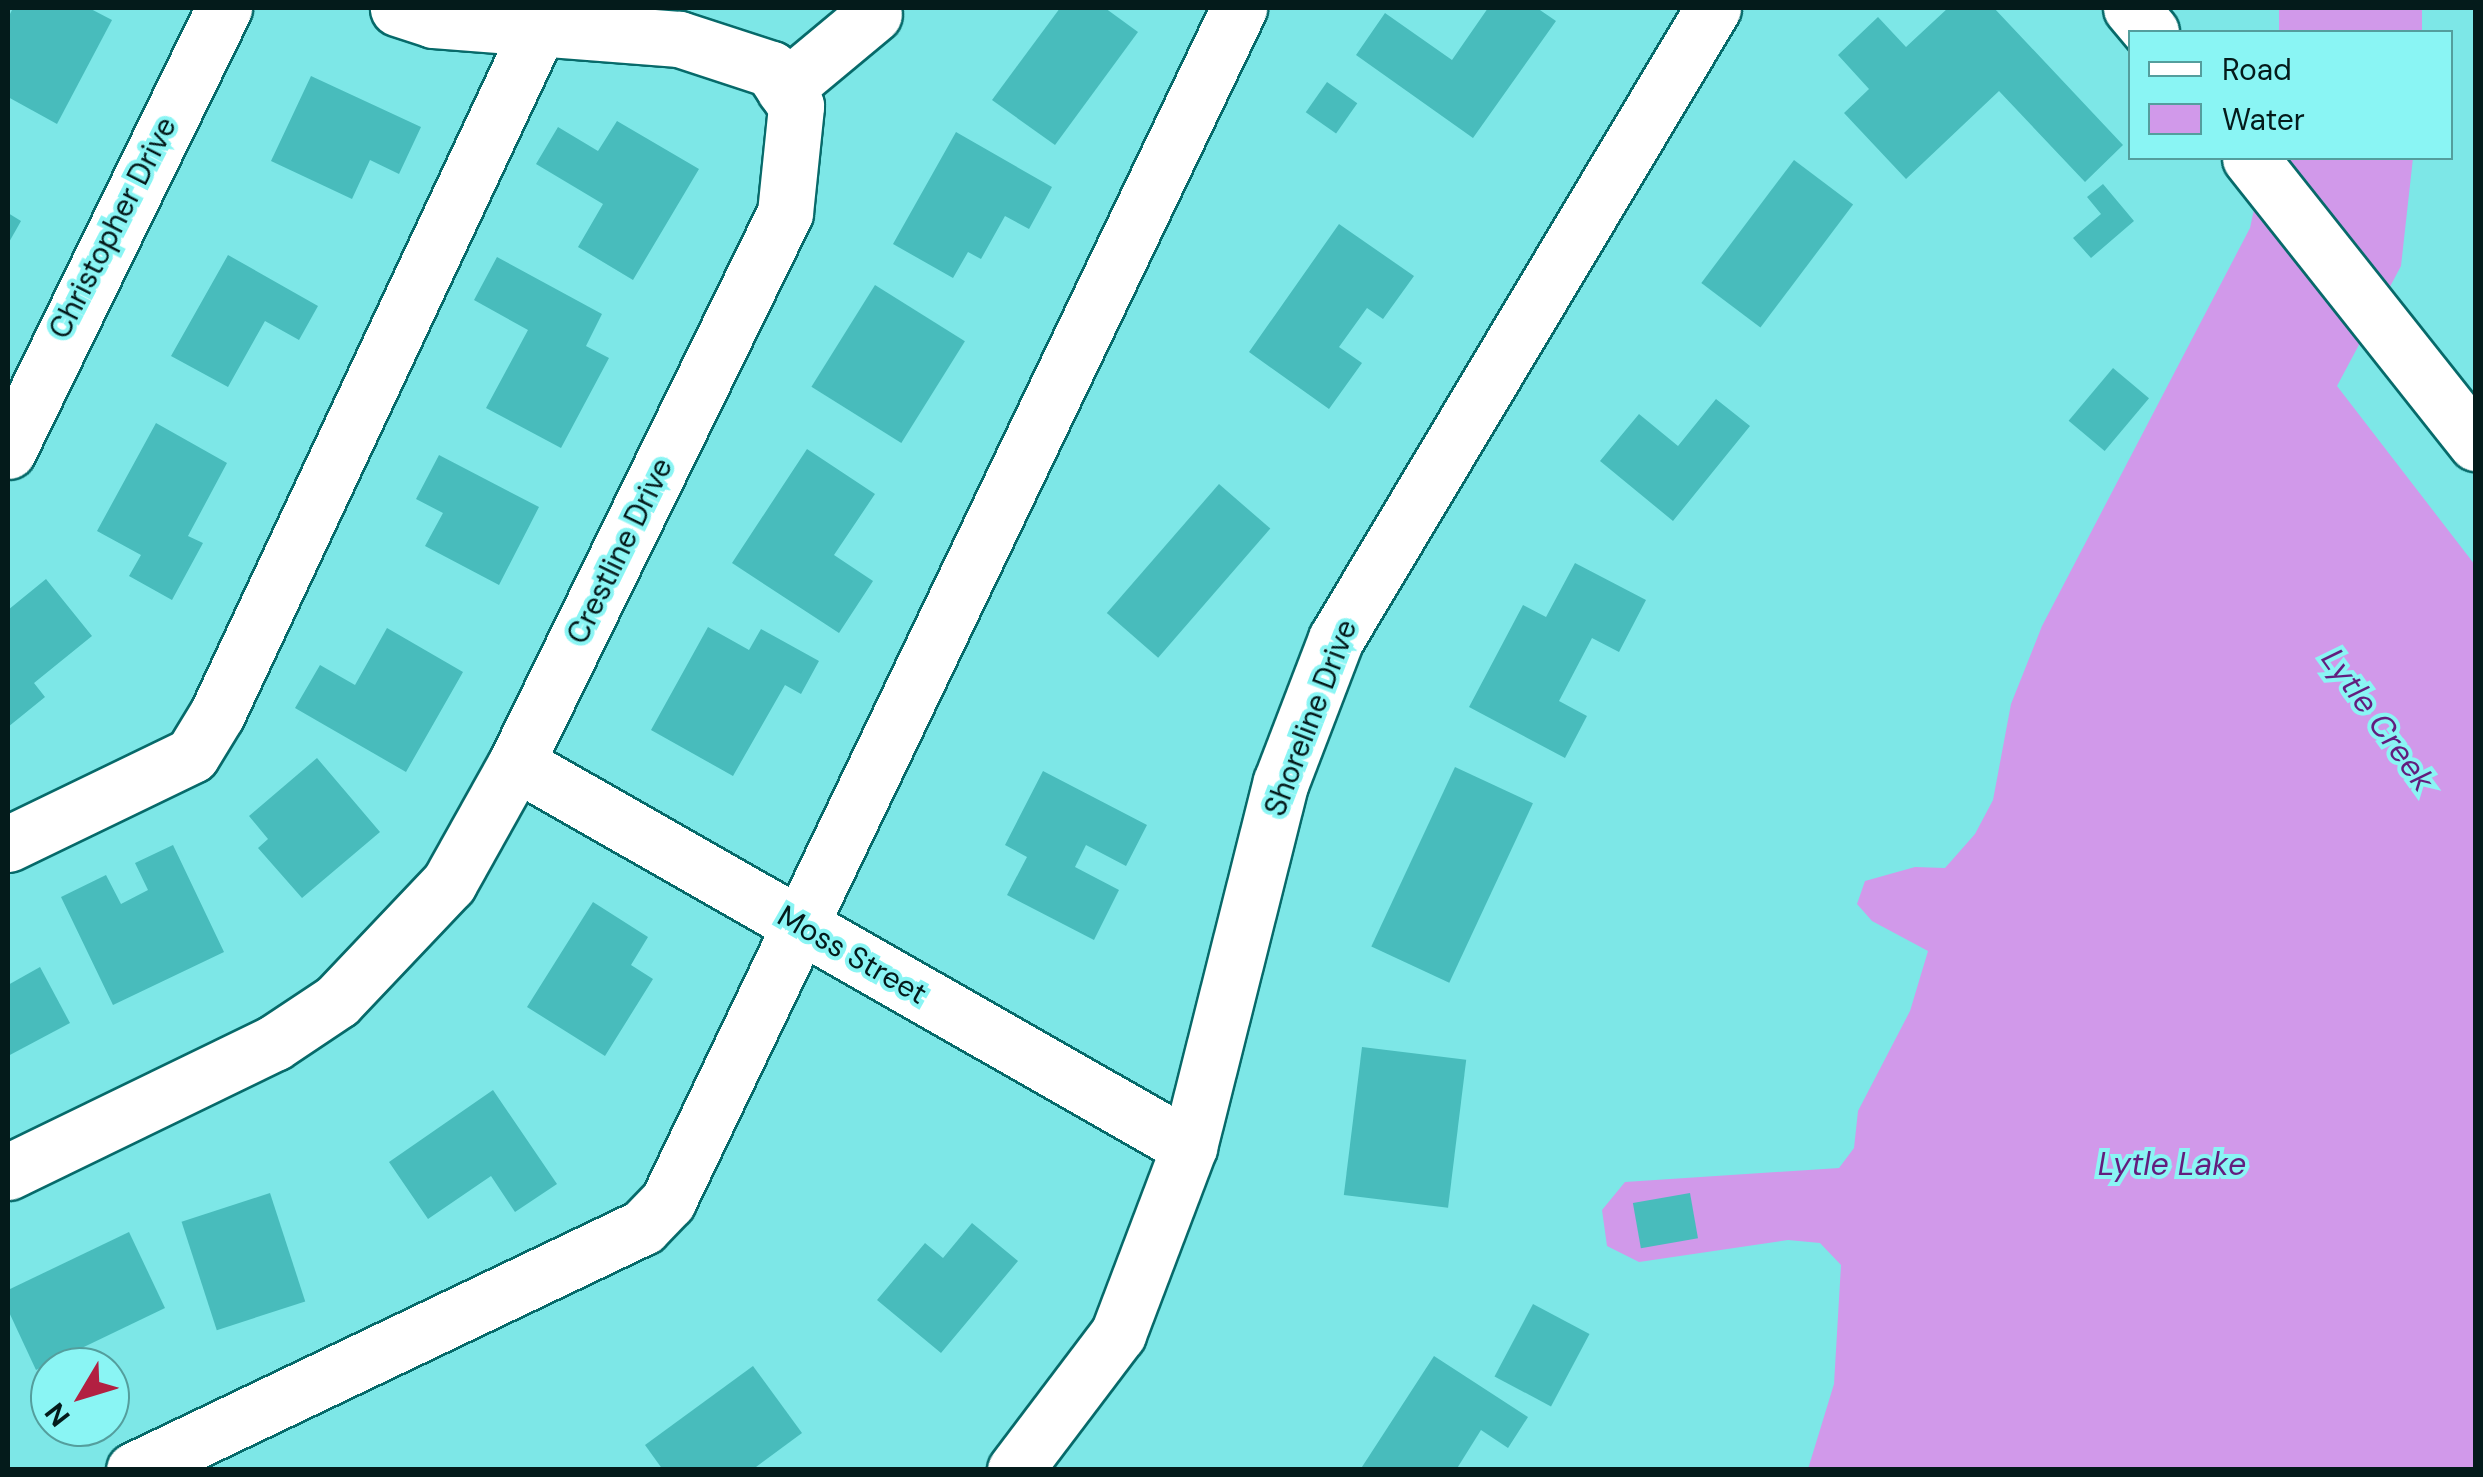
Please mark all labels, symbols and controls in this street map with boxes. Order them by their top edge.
legend [2128,30,2453,160]
text: Road [2222,50,2292,89]
text: Water [2222,100,2305,139]
street label: Christopher Drive [42,111,184,345]
street label: Crestline Drive [559,452,681,650]
street label: Shoreline Drive [1257,615,1365,821]
water label: Lytle Creek [2313,641,2443,799]
street label: Moss Street [771,898,933,1012]
water label: Lytle Lake [2098,1145,2246,1183]
north arrow [30,1347,130,1447]
text: N [37,1395,78,1434]

